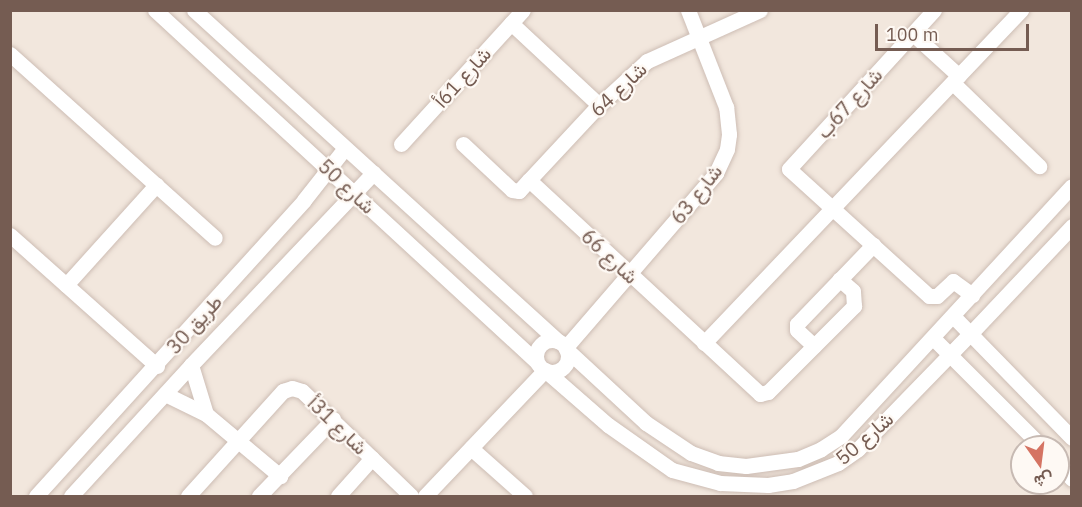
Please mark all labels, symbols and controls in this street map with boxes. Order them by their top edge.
scale bar [878,12,1032,50]
text: 100 m [886,23,938,46]
street label: شارع 61أ [428,42,496,112]
street label: شارع 64 [585,57,651,121]
street label: شارع 67ب [811,63,887,143]
street label: شارع 50 [314,154,380,218]
street label: شارع 63 [665,159,727,229]
street label: شارع 66 [577,224,643,288]
street label: طريق 30 [161,290,227,358]
street label: شارع 31أ [303,391,373,459]
street label: شارع 50 [830,406,898,470]
north arrow [1010,435,1070,495]
text: ش [1032,468,1056,493]

